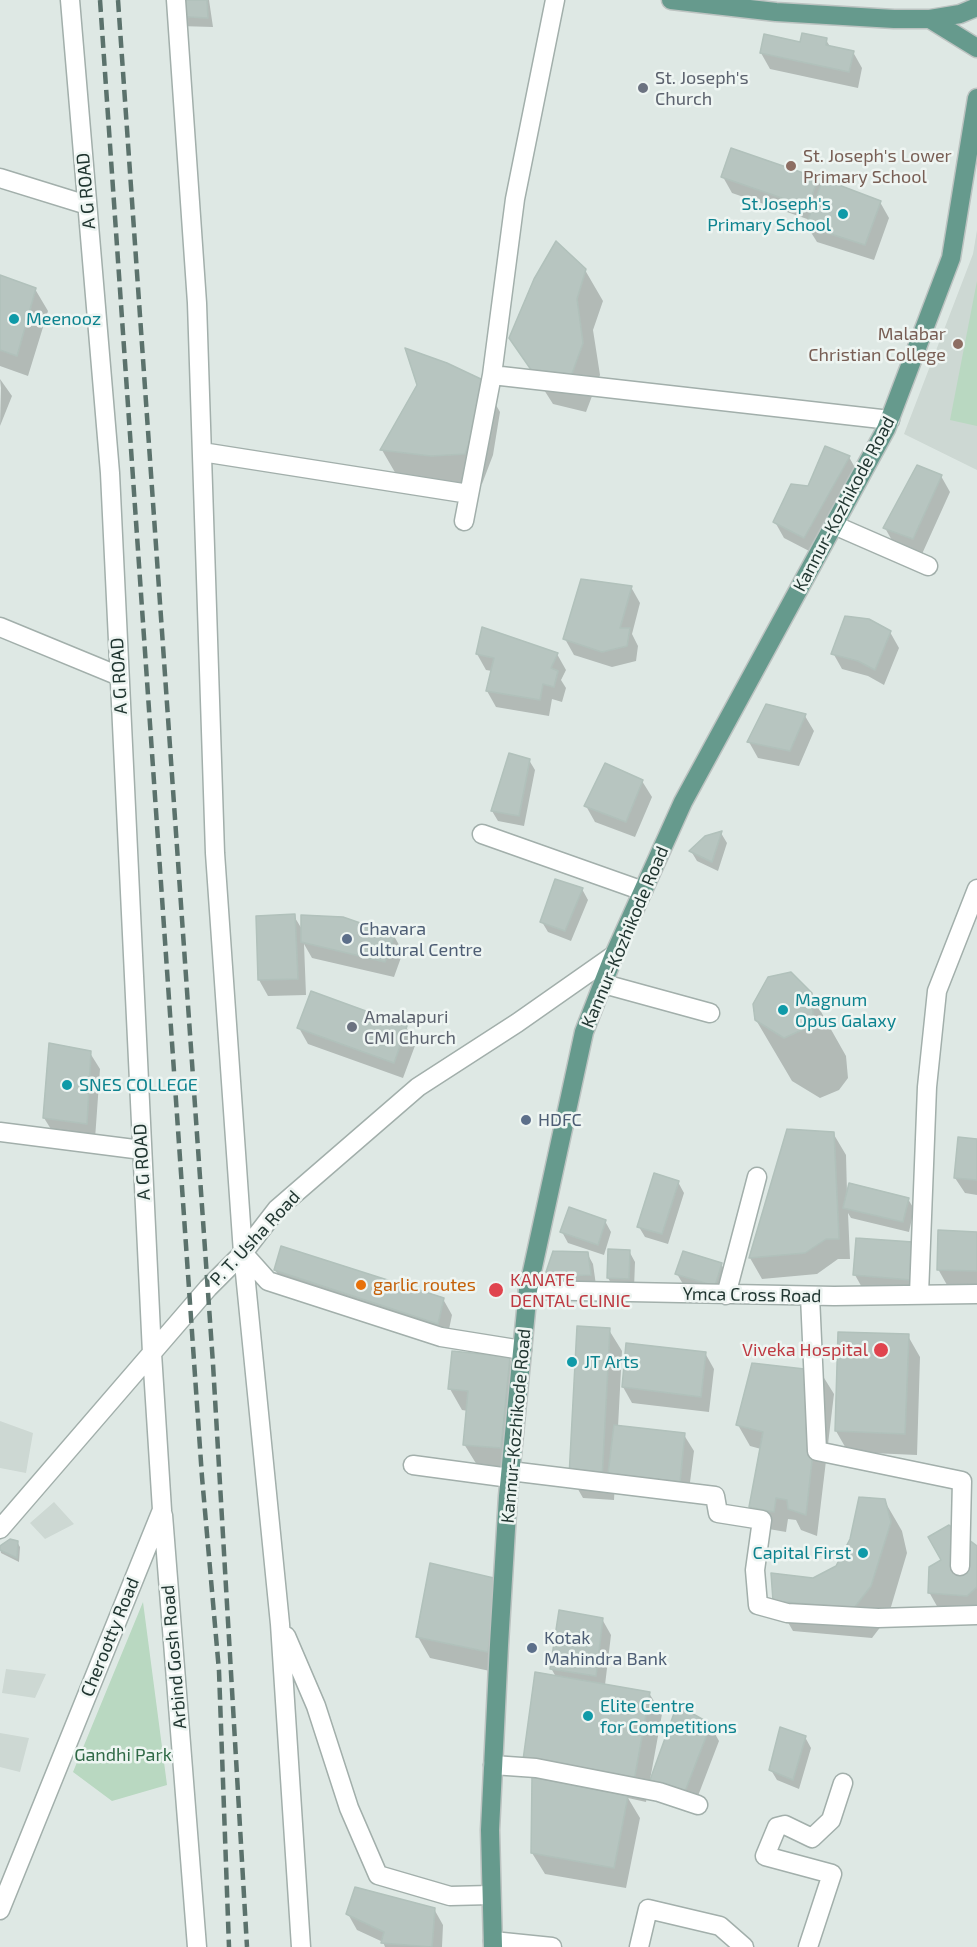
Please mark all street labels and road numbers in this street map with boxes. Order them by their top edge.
street label: A G ROAD [72,152,100,230]
street label: Kannur-Kozhikode Road [789,413,899,595]
street label: A G ROAD [106,637,132,715]
street label: Kannur-Kozhikode Road [577,843,673,1031]
street label: A G ROAD [129,1123,155,1201]
street label: P. T. Usha Road [206,1186,304,1290]
street label: Ymca Cross Road [682,1283,822,1307]
street label: Kannur-Kozhikode Road [497,1328,535,1524]
street label: Cherootty Road [76,1574,144,1700]
street label: Arbind Gosh Road [157,1584,191,1730]

